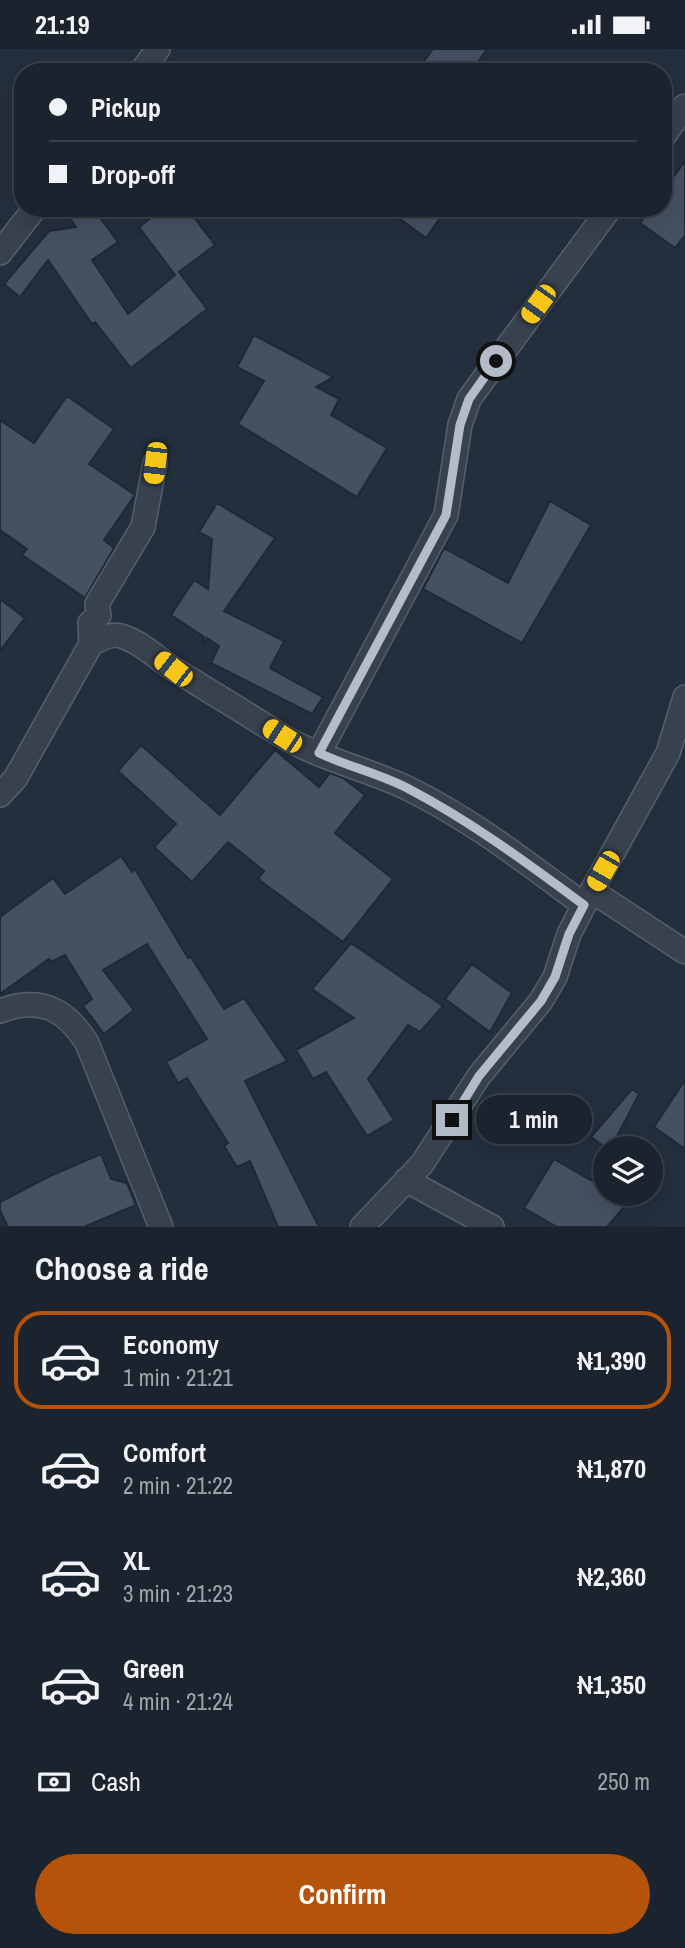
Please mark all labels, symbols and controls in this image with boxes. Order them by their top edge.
text: 21:19 [35,7,90,42]
text: Pickup [91,90,161,125]
text: Drop-off [91,157,175,192]
car [518,281,559,327]
route start [480,345,512,377]
car [143,441,168,485]
car [150,648,197,690]
car [259,716,306,756]
car [584,848,623,894]
callout: 1 min [476,1095,592,1145]
route end [436,1104,468,1136]
text: 1 min [509,1104,559,1135]
map controls [593,1136,663,1206]
button: layers [593,1136,663,1206]
text: Choose a ride [35,1247,209,1290]
text: Economy [123,1327,219,1362]
icon: car [39,1329,102,1392]
text: ₦1,390 [577,1343,646,1378]
text: 1 min · 21:21 [123,1362,233,1393]
text: Comfort [123,1435,206,1470]
icon: car [39,1437,102,1500]
text: ₦1,870 [577,1451,646,1486]
text: 2 min · 21:22 [123,1470,233,1501]
text: XL [123,1543,150,1578]
icon: car [39,1545,102,1608]
text: ₦2,360 [577,1559,646,1594]
text: 3 min · 21:23 [123,1578,233,1609]
text: Green [123,1651,185,1686]
icon: car [39,1653,102,1716]
text: ₦1,350 [577,1667,646,1702]
text: 4 min · 21:24 [123,1686,233,1717]
icon: cash [35,1763,73,1801]
text: Cash [91,1764,141,1799]
text: 250 m [598,1766,650,1797]
button: Confirm [35,1854,650,1934]

